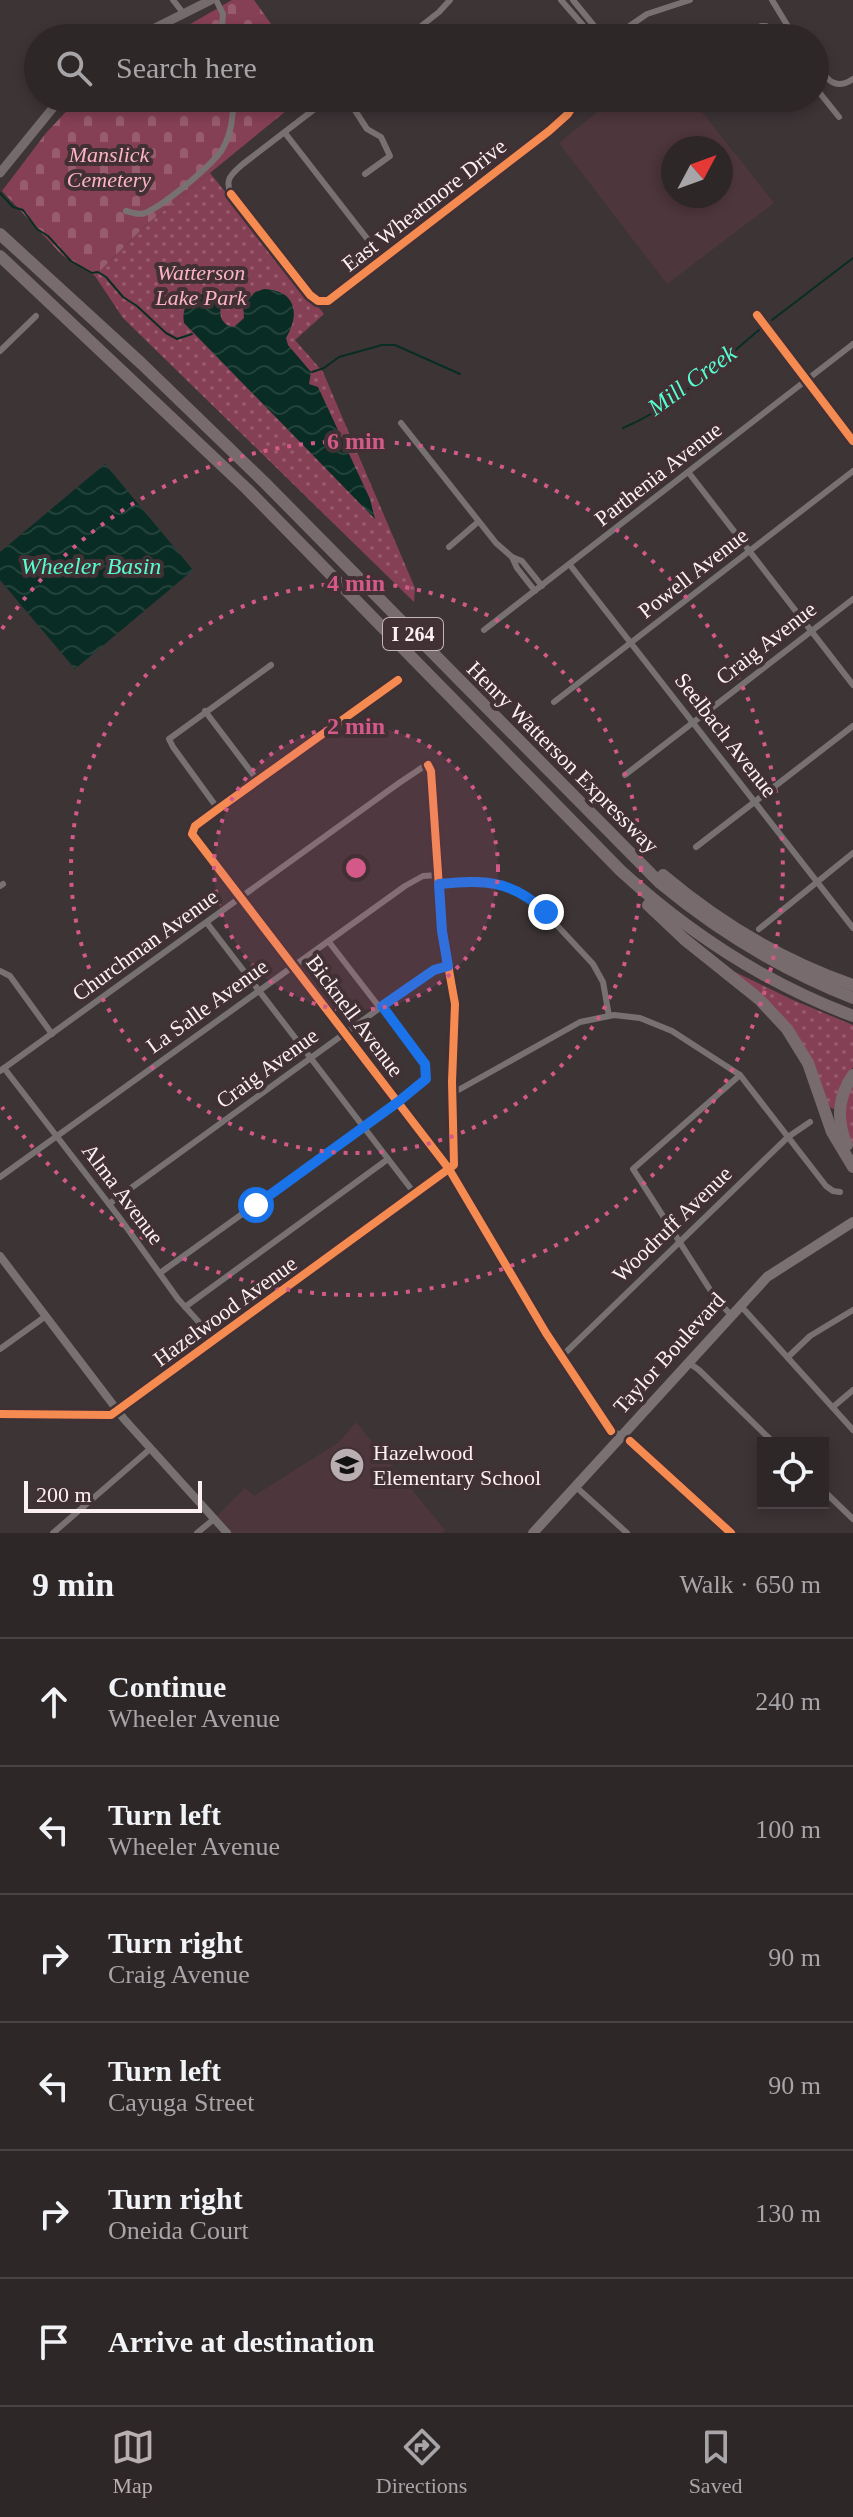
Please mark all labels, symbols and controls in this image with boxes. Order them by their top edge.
search box [24,24,829,112]
icon: search [52,46,96,90]
text: Search here [116,51,257,84]
street label: East Wheatmore Drive [337,133,511,277]
north arrow [661,136,733,208]
park label: Manslick Cemetery [67,142,151,192]
park label: Watterson Lake Park [154,260,248,310]
water label: Mill Creek [642,339,741,421]
street label: Parthenia Avenue [590,417,726,531]
text: 6 min [327,428,385,454]
street label: Powell Avenue [633,522,753,624]
water label: Wheeler Basin [21,553,161,579]
text: 4 min [327,570,385,596]
street label: Craig Avenue [711,596,821,690]
road number: I 264 [383,618,443,650]
street label: Henry Watterson Expressway [462,656,664,858]
street label: Seelbach Avenue [670,668,782,802]
text: 2 min [327,713,385,739]
centre of rings [342,854,370,882]
street label: Churchman Avenue [67,884,223,1006]
route end [528,894,564,930]
street label: Bicknell Avenue [301,950,409,1082]
street label: La Salle Avenue [141,954,273,1058]
street label: Craig Avenue [211,1023,323,1113]
street label: Alma Avenue [77,1139,169,1249]
street label: Woodruff Avenue [607,1161,737,1287]
route start [238,1187,274,1223]
street label: Hazelwood Avenue [148,1251,302,1371]
street label: Taylor Boulevard [608,1287,730,1419]
map controls [757,1437,829,1509]
button: locate [757,1437,829,1509]
place label: Hazelwood Elementary School [373,1440,541,1490]
school or university icon: Hazelwood Elementary School [328,1446,366,1484]
scale bar [24,1477,202,1513]
text: 200 m [36,1482,92,1507]
text: 9 min [32,1566,114,1603]
text: Walk · 650 m [679,1570,821,1599]
text: Continue [108,1670,226,1703]
icon: ahead [32,1680,76,1724]
text: 240 m [755,1687,821,1716]
text: Wheeler Avenue [108,1704,280,1733]
text: Turn left [108,1798,221,1831]
icon: left [32,1808,76,1852]
text: 100 m [755,1815,821,1844]
text: Wheeler Avenue [108,1832,280,1861]
text: Turn right [108,1926,243,1959]
icon: right [32,1936,76,1980]
text: 90 m [768,1943,821,1972]
text: Craig Avenue [108,1960,250,1989]
text: Turn left [108,2054,221,2087]
icon: left [32,2064,76,2108]
text: 90 m [768,2071,821,2100]
text: Cayuga Street [108,2088,255,2117]
text: Turn right [108,2182,243,2215]
icon: right [32,2192,76,2236]
text: 130 m [755,2199,821,2228]
text: Oneida Court [108,2216,249,2245]
icon: arrive [32,2320,76,2364]
text: Arrive at destination [108,2325,375,2358]
tab: Map [111,2425,155,2499]
tab: Directions [376,2425,467,2499]
tab: Saved [689,2425,742,2499]

